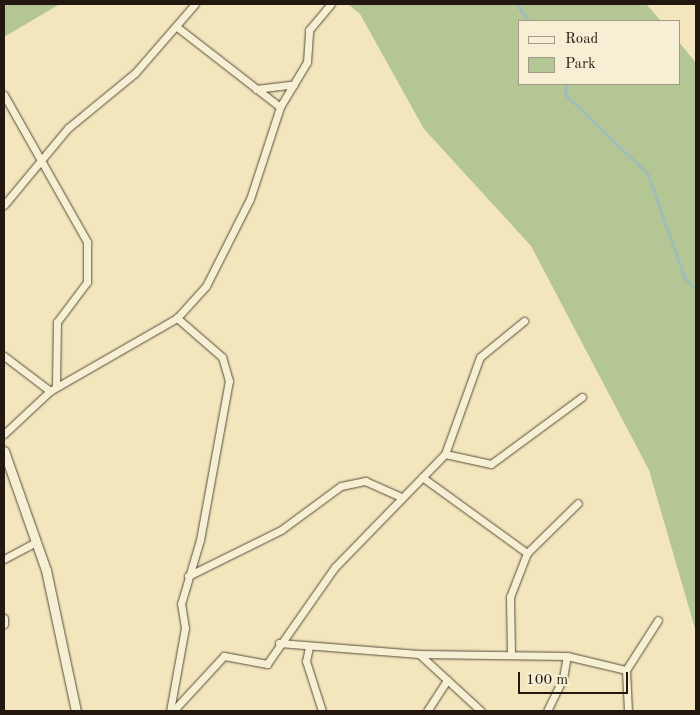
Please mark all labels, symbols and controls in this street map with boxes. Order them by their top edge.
legend [518,20,680,85]
text: Road [565,32,598,47]
text: Park [565,57,596,72]
scale bar [520,662,630,694]
text: 100 m [526,673,568,688]

